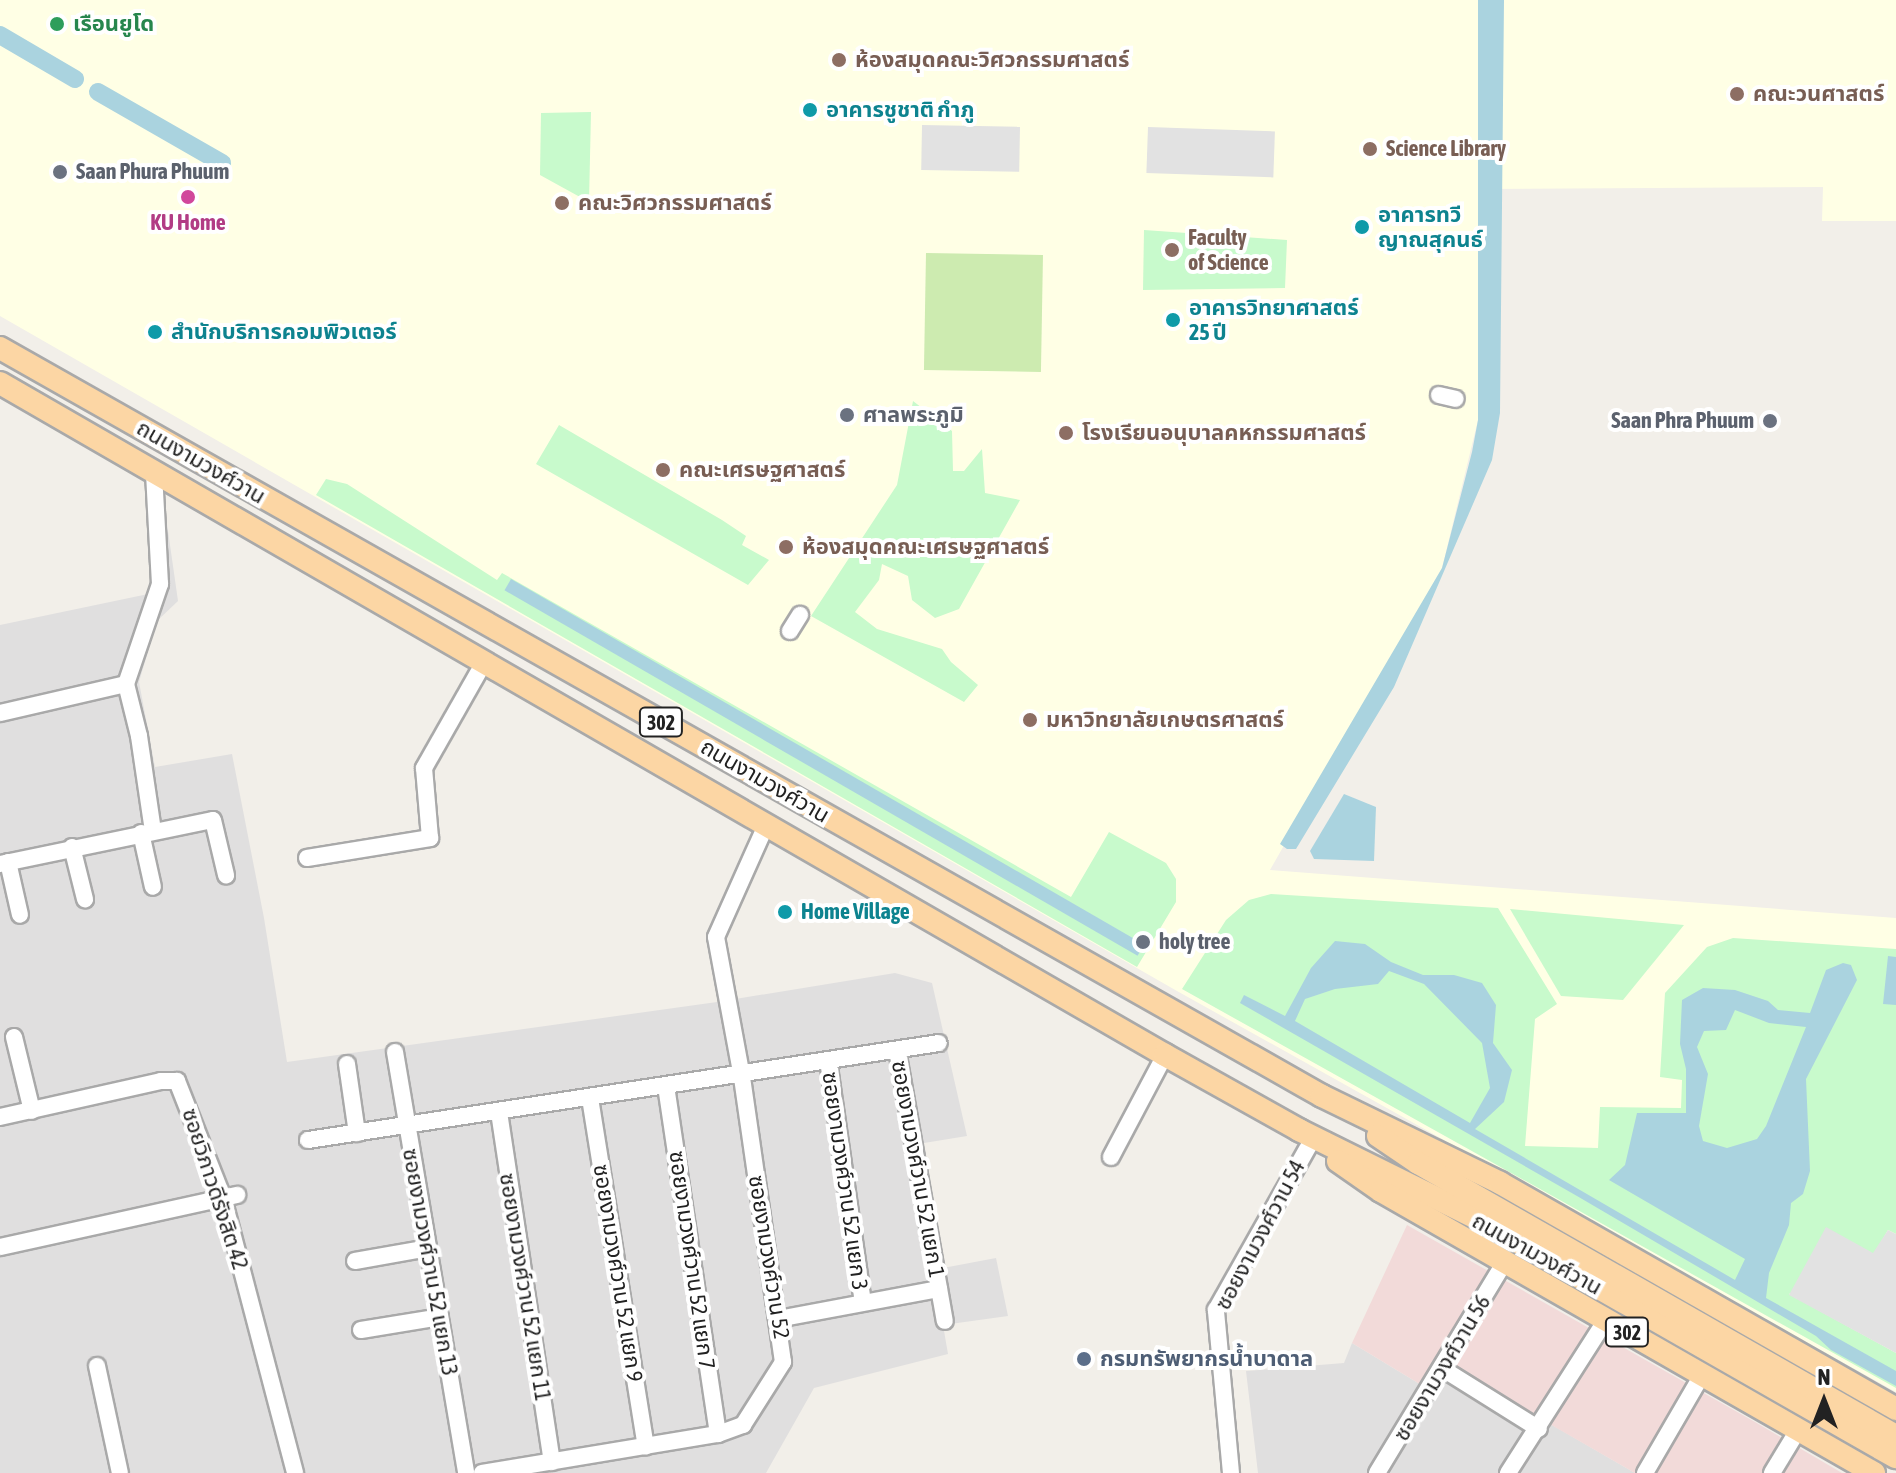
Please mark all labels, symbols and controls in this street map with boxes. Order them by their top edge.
place label: เรือนยูโด [73,11,154,37]
marker: เรือนยูโด [48,15,66,33]
place label: ห้องสมุดคณะวิศวกรรมศาสตร์ [855,47,1129,73]
marker: ห้องสมุดคณะวิศวกรรมศาสตร์ [830,51,848,69]
place label: คณะวนศาสตร์ [1753,81,1884,107]
marker: คณะวนศาสตร์ [1728,85,1746,103]
place label: อาคารชูชาติ กำภู [826,97,974,123]
marker: อาคารชูชาติ กำภู [801,101,819,119]
place label: Science Library [1386,136,1506,162]
marker: Science Library [1361,140,1379,158]
place label: Saan Phura Phuum [76,159,229,185]
marker: Saan Phura Phuum [51,163,69,181]
marker: KU Home [179,188,197,206]
place label: คณะวิศวกรรมศาสตร์ [578,190,772,216]
marker: คณะวิศวกรรมศาสตร์ [553,194,571,212]
place label: อาคารทวี ญาณสุคนธ์ [1378,201,1483,252]
place label: KU Home [150,210,226,236]
marker: อาคารทวี ญาณสุคนธ์ [1353,218,1371,236]
place label: Faculty of Science [1188,224,1269,276]
marker: Faculty of Science [1163,241,1181,259]
place label: อาคารวิทยาศาสตร์ 25 ปี [1189,294,1359,346]
marker: อาคารวิทยาศาสตร์ 25 ปี [1164,311,1182,329]
place label: สำนักบริการคอมพิวเตอร์ [171,319,397,345]
marker: สำนักบริการคอมพิวเตอร์ [146,323,164,341]
place label: ศาลพระภูมิ [863,402,964,428]
marker: ศาลพระภูมิ [838,406,856,424]
place label: Saan Phra Phuum [1611,408,1754,434]
marker: Saan Phra Phuum [1761,412,1779,430]
street label: ถนนงามวงศ์วาน [132,415,270,509]
place label: โรงเรียนอนุบาลคหกรรมศาสตร์ [1082,420,1366,446]
marker: โรงเรียนอนุบาลคหกรรมศาสตร์ [1057,424,1075,442]
place label: คณะเศรษฐศาสตร์ [679,457,845,483]
marker: คณะเศรษฐศาสตร์ [654,461,672,479]
place label: ห้องสมุดคณะเศรษฐศาสตร์ [802,534,1049,560]
marker: ห้องสมุดคณะเศรษฐศาสตร์ [777,538,795,556]
road number: 302 [637,706,685,738]
place label: มหาวิทยาลัยเกษตรศาสตร์ [1046,707,1284,733]
marker: มหาวิทยาลัยเกษตรศาสตร์ [1021,711,1039,729]
street label: ถนนงามวงศ์วาน [696,734,834,828]
place label: Home Village [801,899,910,925]
marker: Home Village [776,903,794,921]
place label: holy tree [1159,929,1230,955]
marker: holy tree [1134,933,1152,951]
street label: ซอยงามวงศ์วาน 52 แยก 1 [886,1058,950,1280]
street label: ซอยงามวงศ์วาน 52 แยก 3 [817,1070,873,1292]
street label: ซอยวิภาวดีรังสิต 42 [176,1105,254,1273]
street label: ซอยงามวงศ์วาน 52 แยก 13 [397,1146,463,1378]
street label: ซอยงามวงศ์วาน 52 แยก 7 [664,1149,720,1371]
street label: ซอยงามวงศ์วาน 54 [1209,1156,1311,1314]
street label: ซอยงามวงศ์วาน 52 แยก 9 [588,1162,648,1384]
street label: ซอยงามวงศ์วาน 52 แยก 11 [494,1171,556,1403]
street label: ซอยงามวงศ์วาน 52 [743,1173,795,1341]
street label: ถนนงามวงศ์วาน [1468,1208,1606,1300]
street label: ซอยงามวงศ์วาน 56 [1388,1290,1496,1446]
road number: 302 [1603,1316,1651,1348]
place label: กรมทรัพยากรน้ำบาดาล [1100,1346,1313,1372]
marker: กรมทรัพยากรน้ำบาดาล [1075,1350,1093,1368]
north arrow [1784,1361,1864,1441]
text: N [1818,1364,1830,1390]

